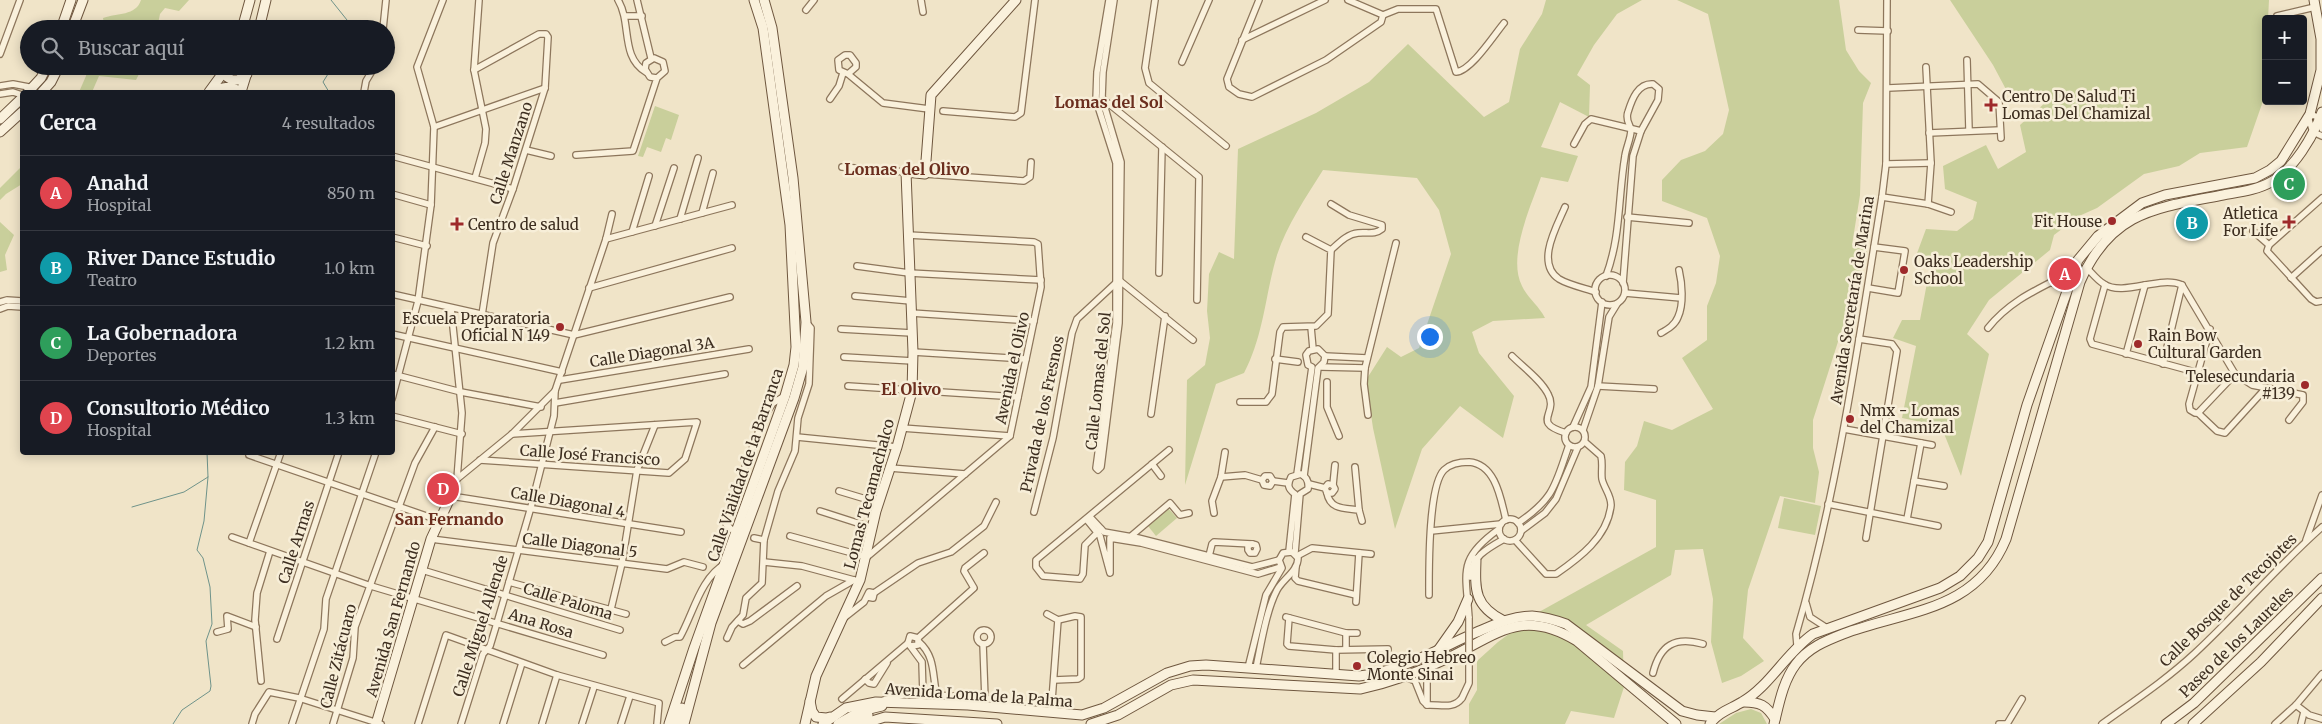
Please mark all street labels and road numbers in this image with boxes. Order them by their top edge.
street label: Calle Manzano [485,99,537,207]
street label: Avenida Secretaría de Marina [1826,194,1878,406]
street label: Avenida el Olivo [991,310,1033,427]
street label: Calle Lomas del Sol [1081,311,1115,451]
street label: Calle Diagonal 3A [588,333,716,371]
street label: Privada de los Fresnos [1016,334,1068,494]
street label: Calle Vialidad de la Barranca [703,366,787,564]
street label: Lomas Tecamachalco [840,416,898,571]
street label: Calle José Francisco [519,441,661,469]
street label: Calle Diagonal 4 [509,483,627,521]
street label: Calle Armas [274,498,318,586]
street label: Calle Diagonal 5 [521,529,639,561]
street label: Calle Bosque de Tecojotes [2155,529,2301,671]
street label: Avenida San Fernando [361,539,424,700]
street label: Calle Miguel Allende [448,553,512,699]
street label: Calle Paloma [521,578,615,624]
street label: Paseo de los Laureles [2175,583,2297,701]
street label: Calle Zitácuaro [316,602,360,710]
street label: Ana Rosa [505,604,576,642]
street label: Avenida Loma de la Palma [884,679,1073,711]

